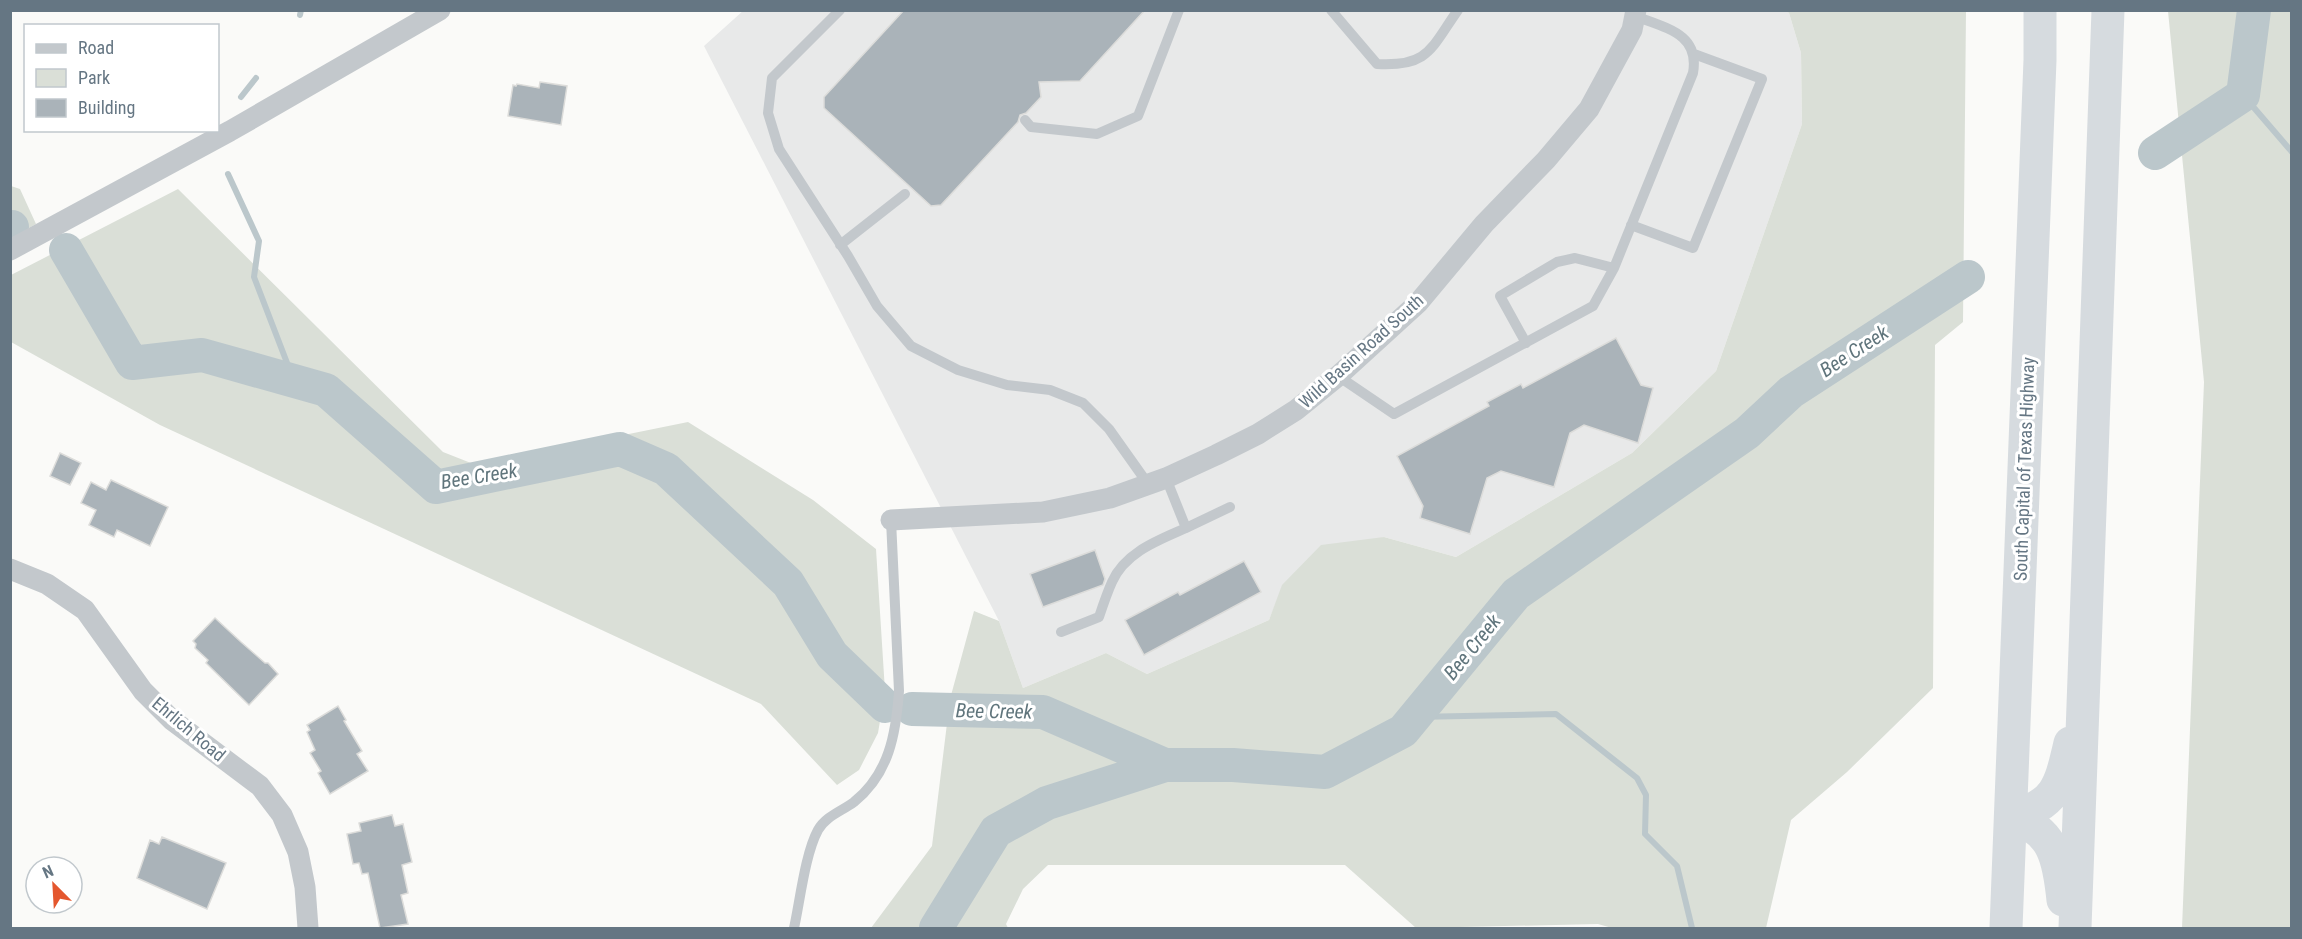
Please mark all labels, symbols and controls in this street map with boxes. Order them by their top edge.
legend [24,24,219,132]
text: Road [78,37,114,58]
text: Park [78,67,110,88]
text: Building [78,97,135,118]
street label: Wild Basin Road South [1295,290,1427,412]
water label: Bee Creek [1815,319,1894,382]
street label: South Capital of Texas Highway [2010,356,2038,581]
water label: Bee Creek [439,458,520,494]
water label: Bee Creek [1438,609,1506,684]
street label: Ehrlich Road [148,692,230,766]
water label: Bee Creek [955,698,1034,724]
north arrow [24,855,84,915]
text: N [40,861,56,882]

